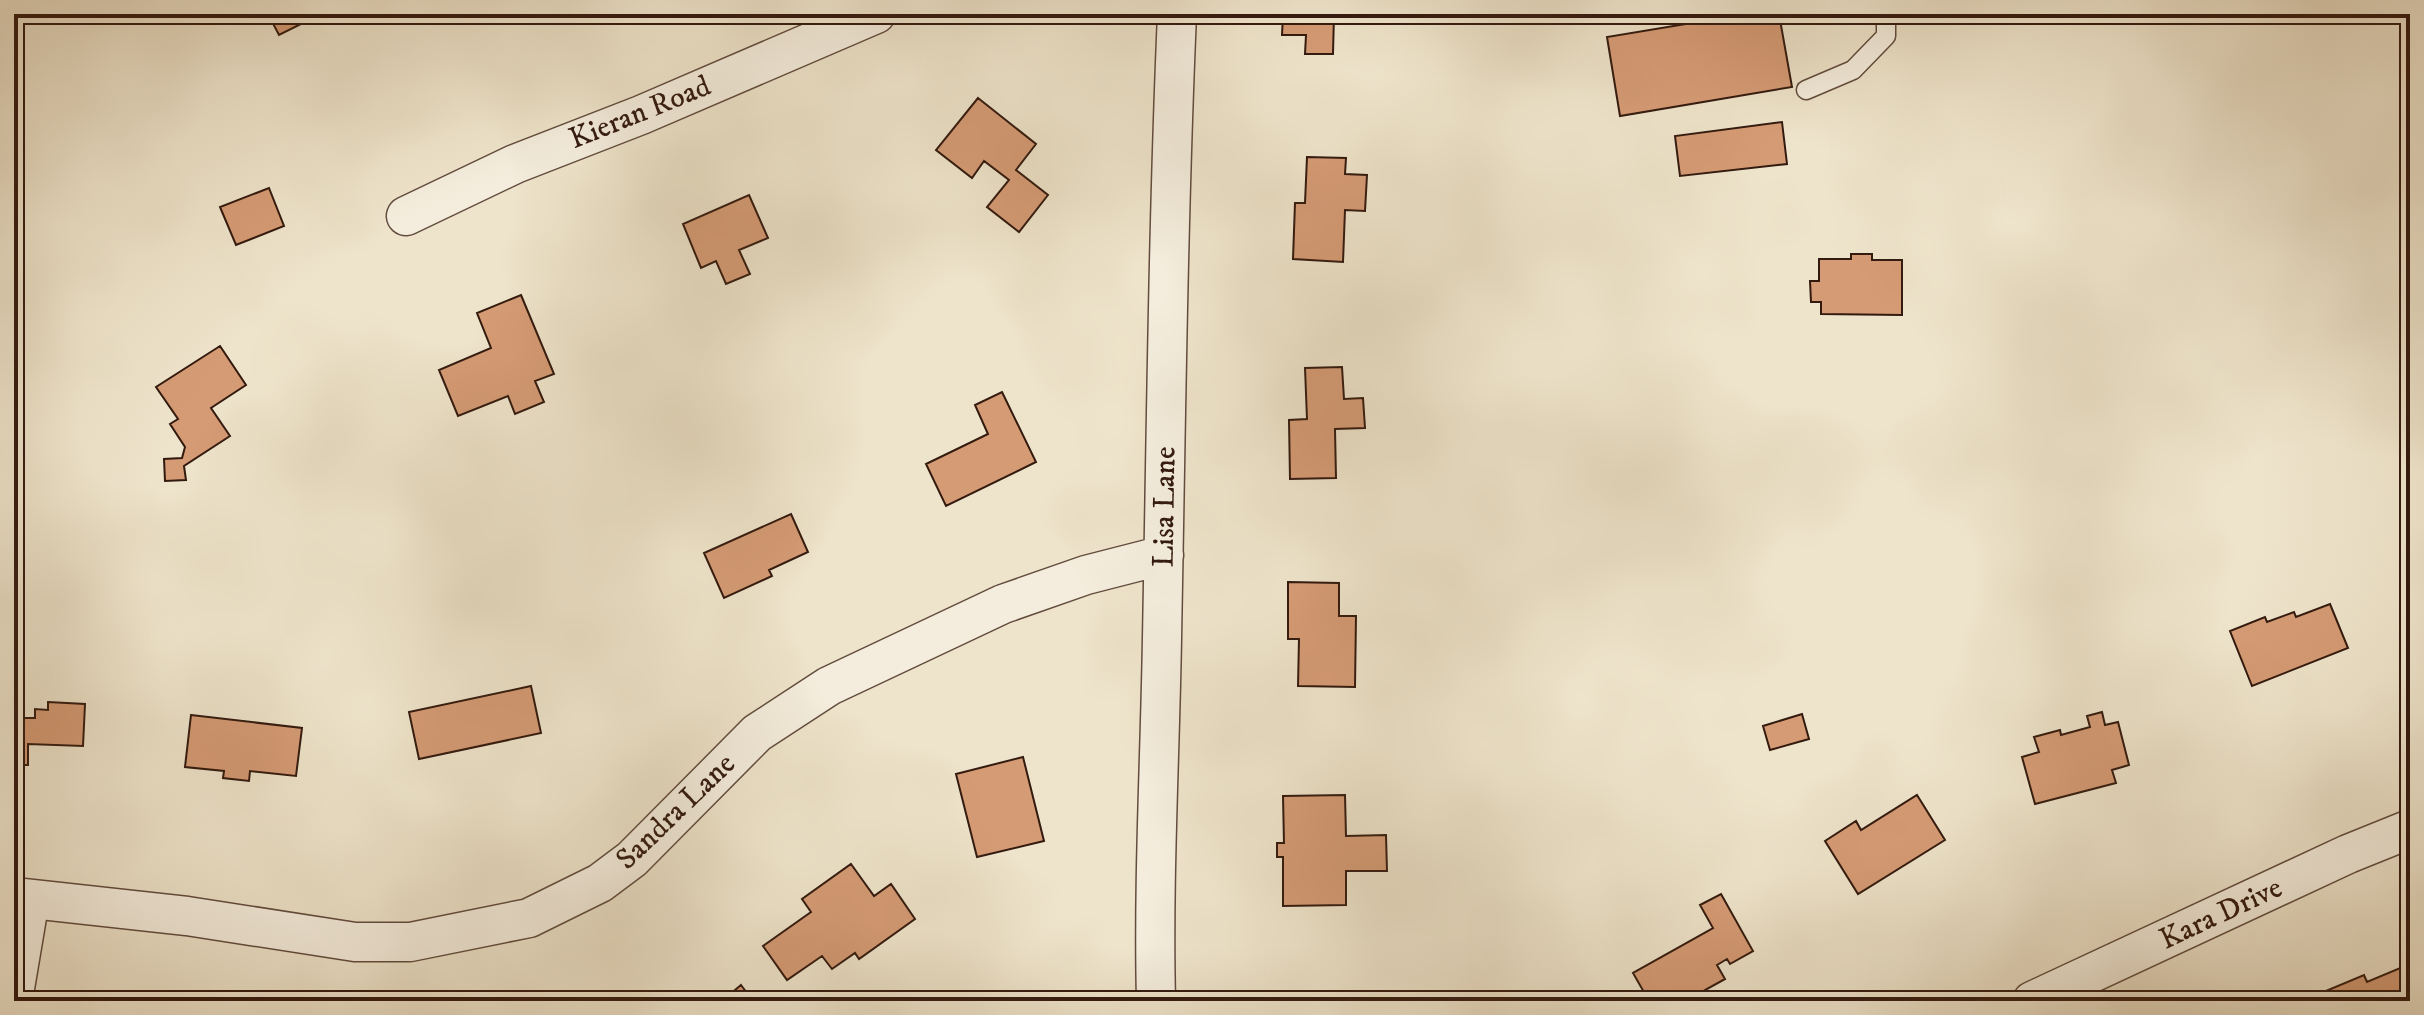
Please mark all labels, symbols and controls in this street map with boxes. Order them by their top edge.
street label: Kieran Road [564,68,716,158]
street label: Lisa Lane [1145,446,1185,568]
street label: Sandra Lane [609,746,743,878]
street label: Kara Drive [2154,870,2288,958]

